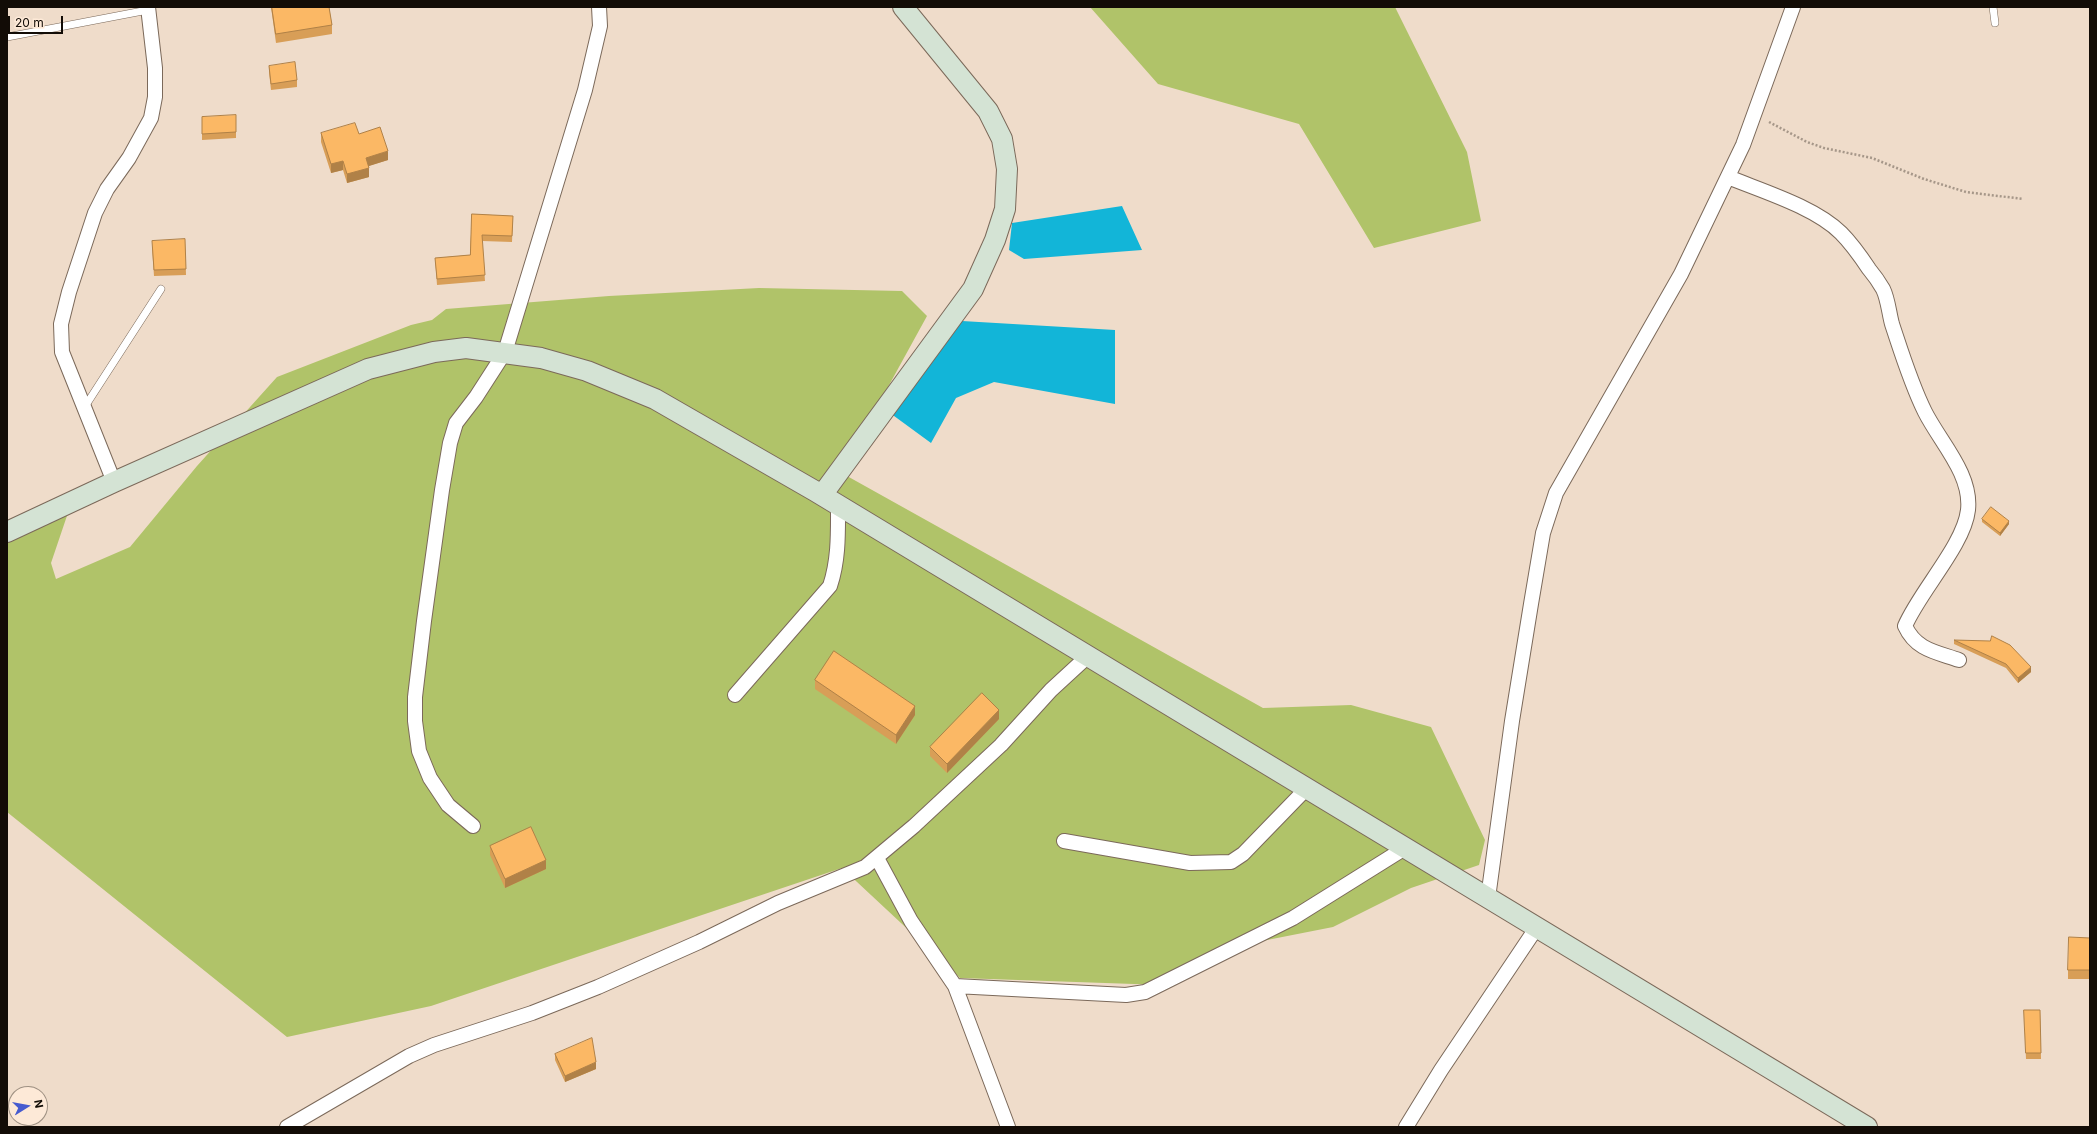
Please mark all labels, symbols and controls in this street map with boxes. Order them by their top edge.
scale bar [10,8,65,34]
text: 20 m [15,15,44,30]
north arrow [8,1086,48,1126]
text: N [31,1098,46,1109]

